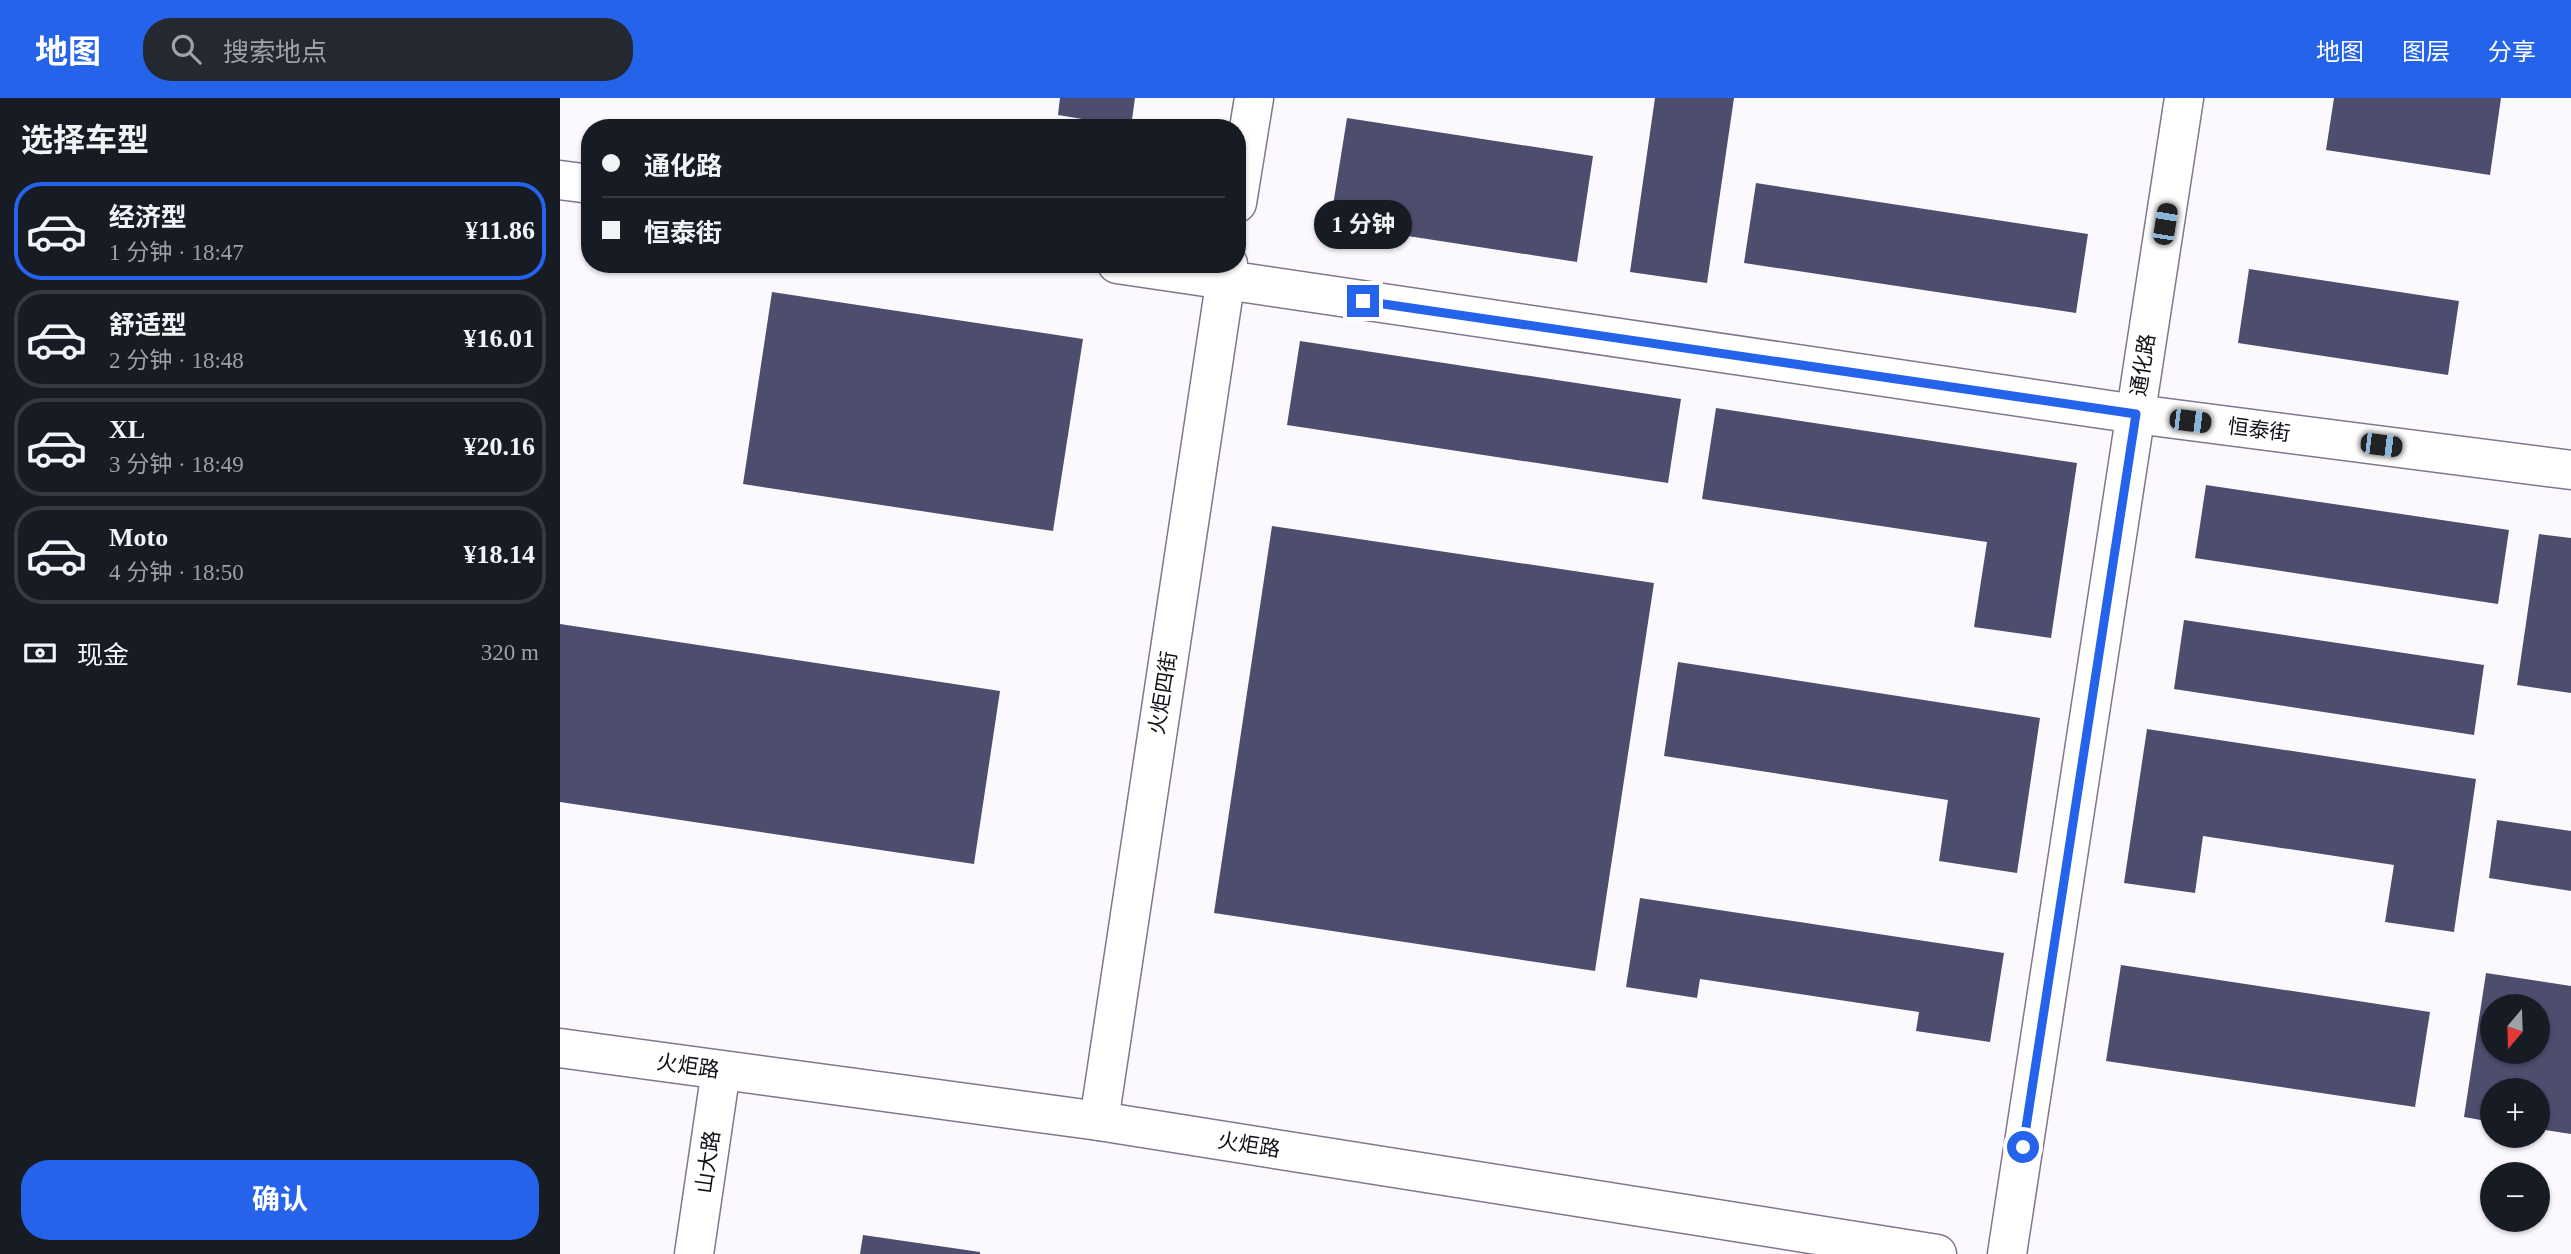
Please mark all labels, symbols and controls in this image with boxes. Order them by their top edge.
search box [143,18,633,81]
icon: search [167,30,205,68]
text: 地图 [35,34,101,70]
text: 搜索地点 [223,38,327,67]
text: 地图 [2316,39,2364,65]
text: 图层 [2402,39,2450,65]
text: 分享 [2488,39,2536,65]
text: 选择车型 [21,122,149,158]
text: 通化路 [644,152,722,181]
icon: car [25,200,88,263]
callout: 1 分钟 [1314,200,1412,248]
car [2152,202,2179,246]
text: 经济型 [109,203,187,232]
text: 1 分钟 [1331,212,1395,237]
text: ¥11.86 [465,216,535,245]
text: 恒泰街 [644,219,722,248]
text: 1 分钟 · 18:47 [109,240,244,265]
route end [1347,285,1379,317]
icon: car [25,308,88,371]
text: 舒适型 [109,311,187,340]
text: ¥16.01 [464,324,535,353]
street label: 通化路 [2126,332,2160,398]
text: 2 分钟 · 18:48 [109,348,244,373]
car [2168,408,2213,434]
street label: 恒泰街 [2226,414,2292,446]
text: XL [109,415,145,444]
icon: car [25,416,88,479]
text: ¥20.16 [464,432,535,461]
car [2359,432,2404,458]
text: 3 分钟 · 18:49 [109,452,244,477]
text: Moto [109,523,168,552]
icon: car [25,524,88,587]
text: ¥18.14 [464,540,535,569]
text: 4 分钟 · 18:50 [109,560,244,585]
icon: cash [21,634,59,672]
text: 320 m [481,640,539,665]
text: 现金 [77,641,129,670]
street label: 火炬四街 [1145,650,1181,736]
north arrow [2480,994,2550,1064]
map controls [2480,994,2550,1232]
street label: 火炬路 [655,1050,721,1082]
button: + [2480,1078,2550,1148]
street label: 火炬路 [1216,1128,1282,1162]
street label: 山大路 [692,1129,724,1195]
route start [2007,1131,2039,1163]
button: 确认 [21,1160,539,1240]
button: − [2480,1162,2550,1232]

